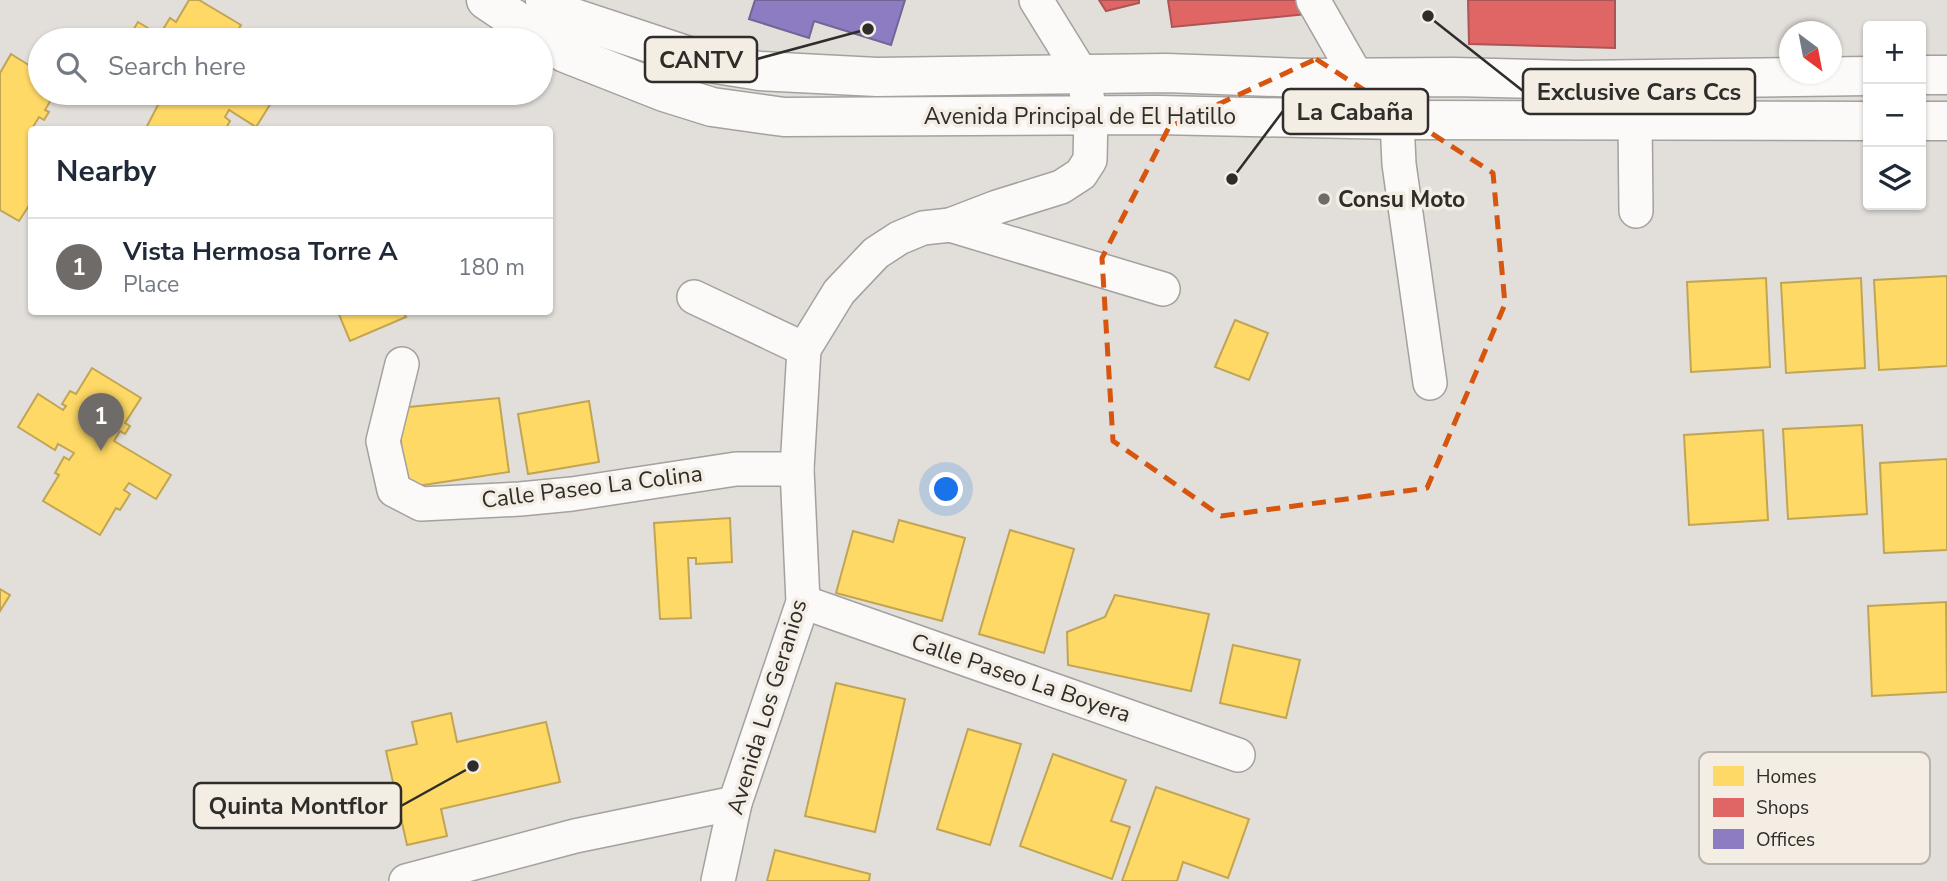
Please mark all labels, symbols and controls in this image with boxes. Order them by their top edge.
north arrow [1779,21,1842,84]
map controls [1863,21,1926,210]
button: + [1863,21,1926,84]
search box [28,28,553,105]
callout: CANTV [645,37,757,82]
text: CANTV [659,44,744,76]
icon: search [52,48,90,86]
text: Search here [108,49,246,84]
callout: Exclusive Cars Ccs [1523,69,1755,114]
text: Exclusive Cars Ccs [1537,76,1741,108]
button: − [1863,84,1926,147]
callout: La Cabaña [1283,89,1428,134]
text: La Cabaña [1297,96,1413,128]
street label: Avenida Principal de El Hatillo [924,101,1236,132]
button: layers [1863,147,1926,210]
text: Nearby [56,151,156,192]
place label: Consu Moto [1338,184,1465,215]
marker: Consu Moto [1316,191,1332,207]
text: Vista Hermosa Torre A [123,234,398,269]
text: 1 [72,252,86,283]
text: 180 m [458,252,525,283]
text: Place [123,269,179,300]
pin: 1 [78,393,124,451]
street label: Calle Paseo La Colina [480,458,704,516]
your location [929,472,963,506]
street label: Avenida Los Geranios [719,596,815,818]
street label: Calle Paseo La Boyera [907,626,1135,730]
legend [1699,752,1930,864]
text: Homes [1756,764,1817,790]
callout: Quinta Montflor [194,783,401,828]
text: Quinta Montflor [208,790,388,822]
text: Shops [1756,795,1809,821]
text: Offices [1756,827,1815,853]

